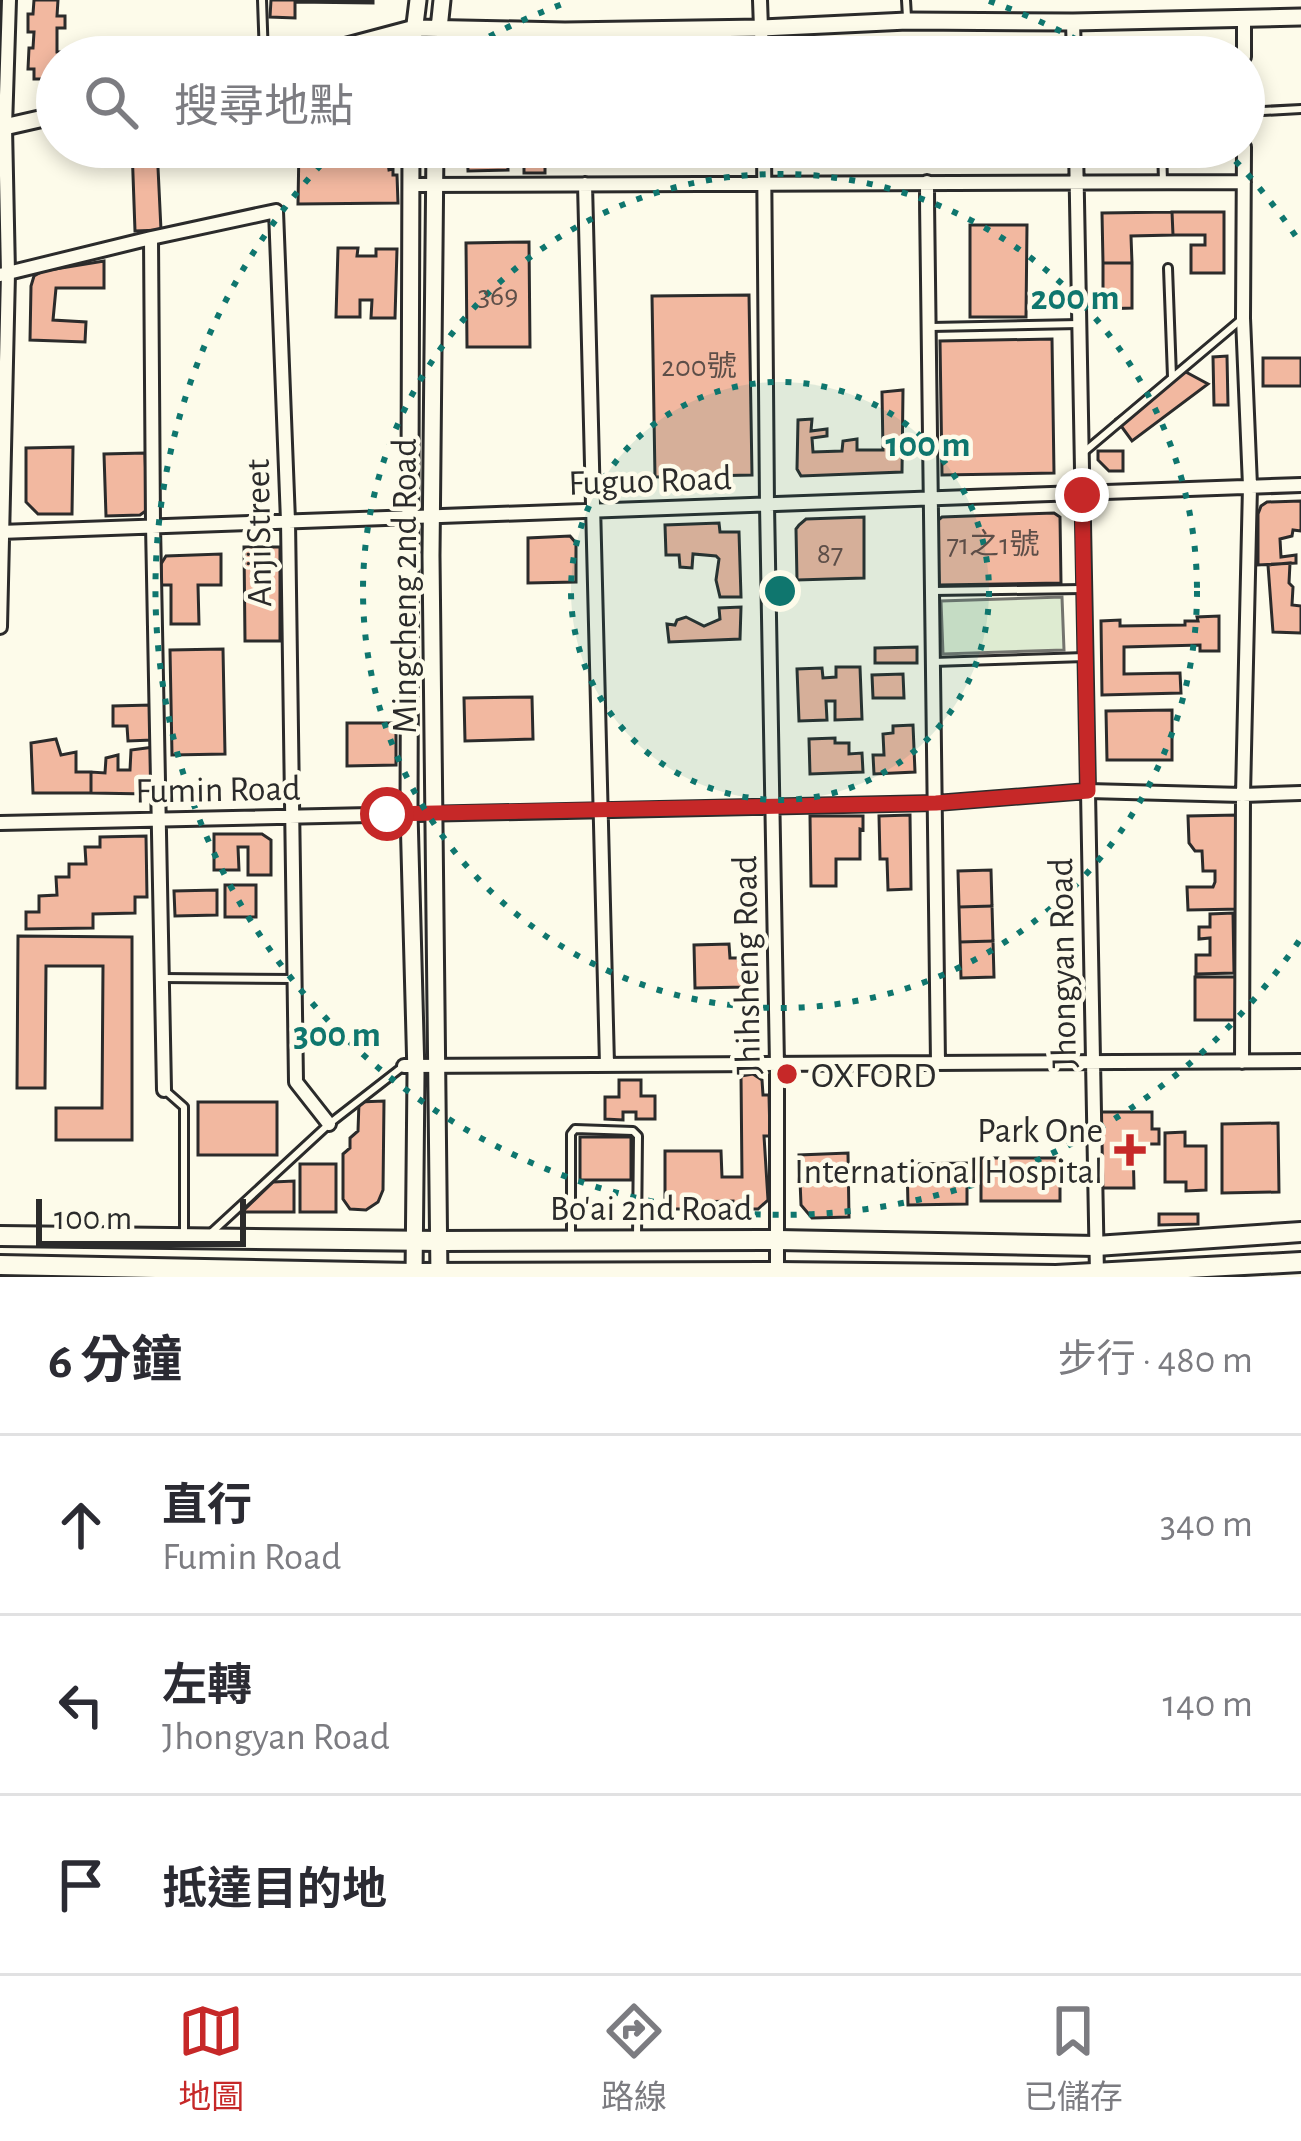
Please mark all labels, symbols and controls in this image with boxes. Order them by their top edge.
search box [36,36,1265,168]
icon: search [78,69,144,135]
text: 搜尋地點 [174,85,354,130]
text: 200 m [1031,280,1119,316]
house number: 369 [478,281,518,311]
house number: 200號 [661,350,737,382]
text: 100 m [886,427,970,463]
street label: Mingcheng 2nd Road [387,438,423,734]
street label: Anji Street [240,458,278,607]
street label: Fuguo Road [568,460,732,502]
route end [1055,468,1109,522]
house number: 71之1號 [946,528,1040,560]
house number: 87 [817,539,843,569]
centre of rings [759,570,801,612]
street label: Fumin Road [135,771,301,809]
route start [360,787,414,841]
street label: Jhihsheng Road [727,855,767,1075]
street label: Jhongyan Road [1043,857,1083,1068]
text: 300 m [293,1017,381,1053]
place label: OXFORD [811,1058,936,1094]
marker: OXFORD [774,1061,800,1087]
place label: Park One International Hospital [794,1113,1103,1190]
marker: Park One International Hospital [1114,1134,1146,1166]
street label: Bo'ai 2nd Road [550,1191,752,1227]
scale bar [36,1193,246,1246]
text: 100 m [54,1203,132,1236]
text: 6 分鐘 [48,1336,182,1387]
text: 步行 · 480 m [1058,1341,1253,1380]
text: 直行 [162,1484,252,1529]
icon: ahead [48,1492,114,1558]
text: 340 m [1160,1505,1253,1544]
text: Fumin Road [162,1538,341,1577]
text: 左轉 [162,1664,252,1709]
icon: left [48,1672,114,1738]
text: 140 m [1163,1685,1253,1724]
text: Jhongyan Road [162,1718,390,1757]
icon: arrive [48,1852,114,1918]
text: 抵達目的地 [162,1868,387,1913]
tab: 地圖 [178,1998,244,2119]
tab: 路線 [601,1998,667,2119]
tab: 已儲存 [1024,1998,1123,2119]

